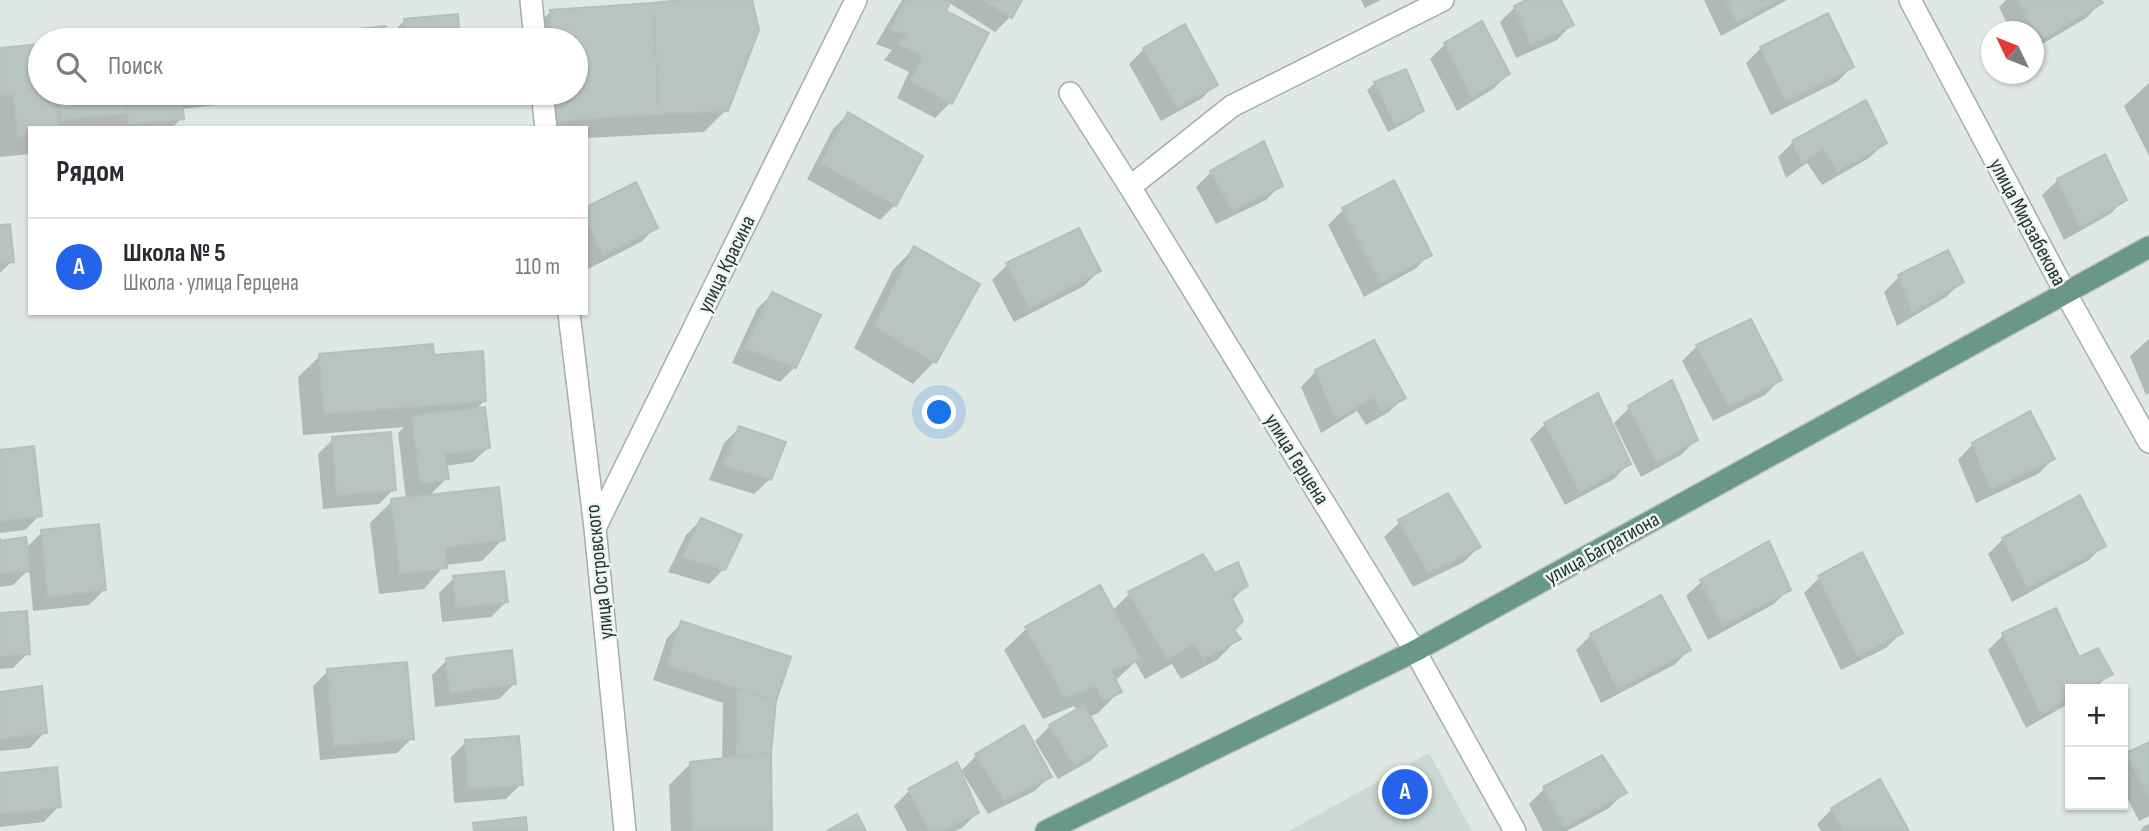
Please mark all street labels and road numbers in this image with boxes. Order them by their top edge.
street label: улица Мирзабекова [1984,154,2072,290]
street label: улица Красина [692,212,761,317]
street label: улица Герцена [1259,409,1334,509]
street label: улица Островского [580,503,619,641]
street label: улица Багратиона [1541,507,1664,590]

